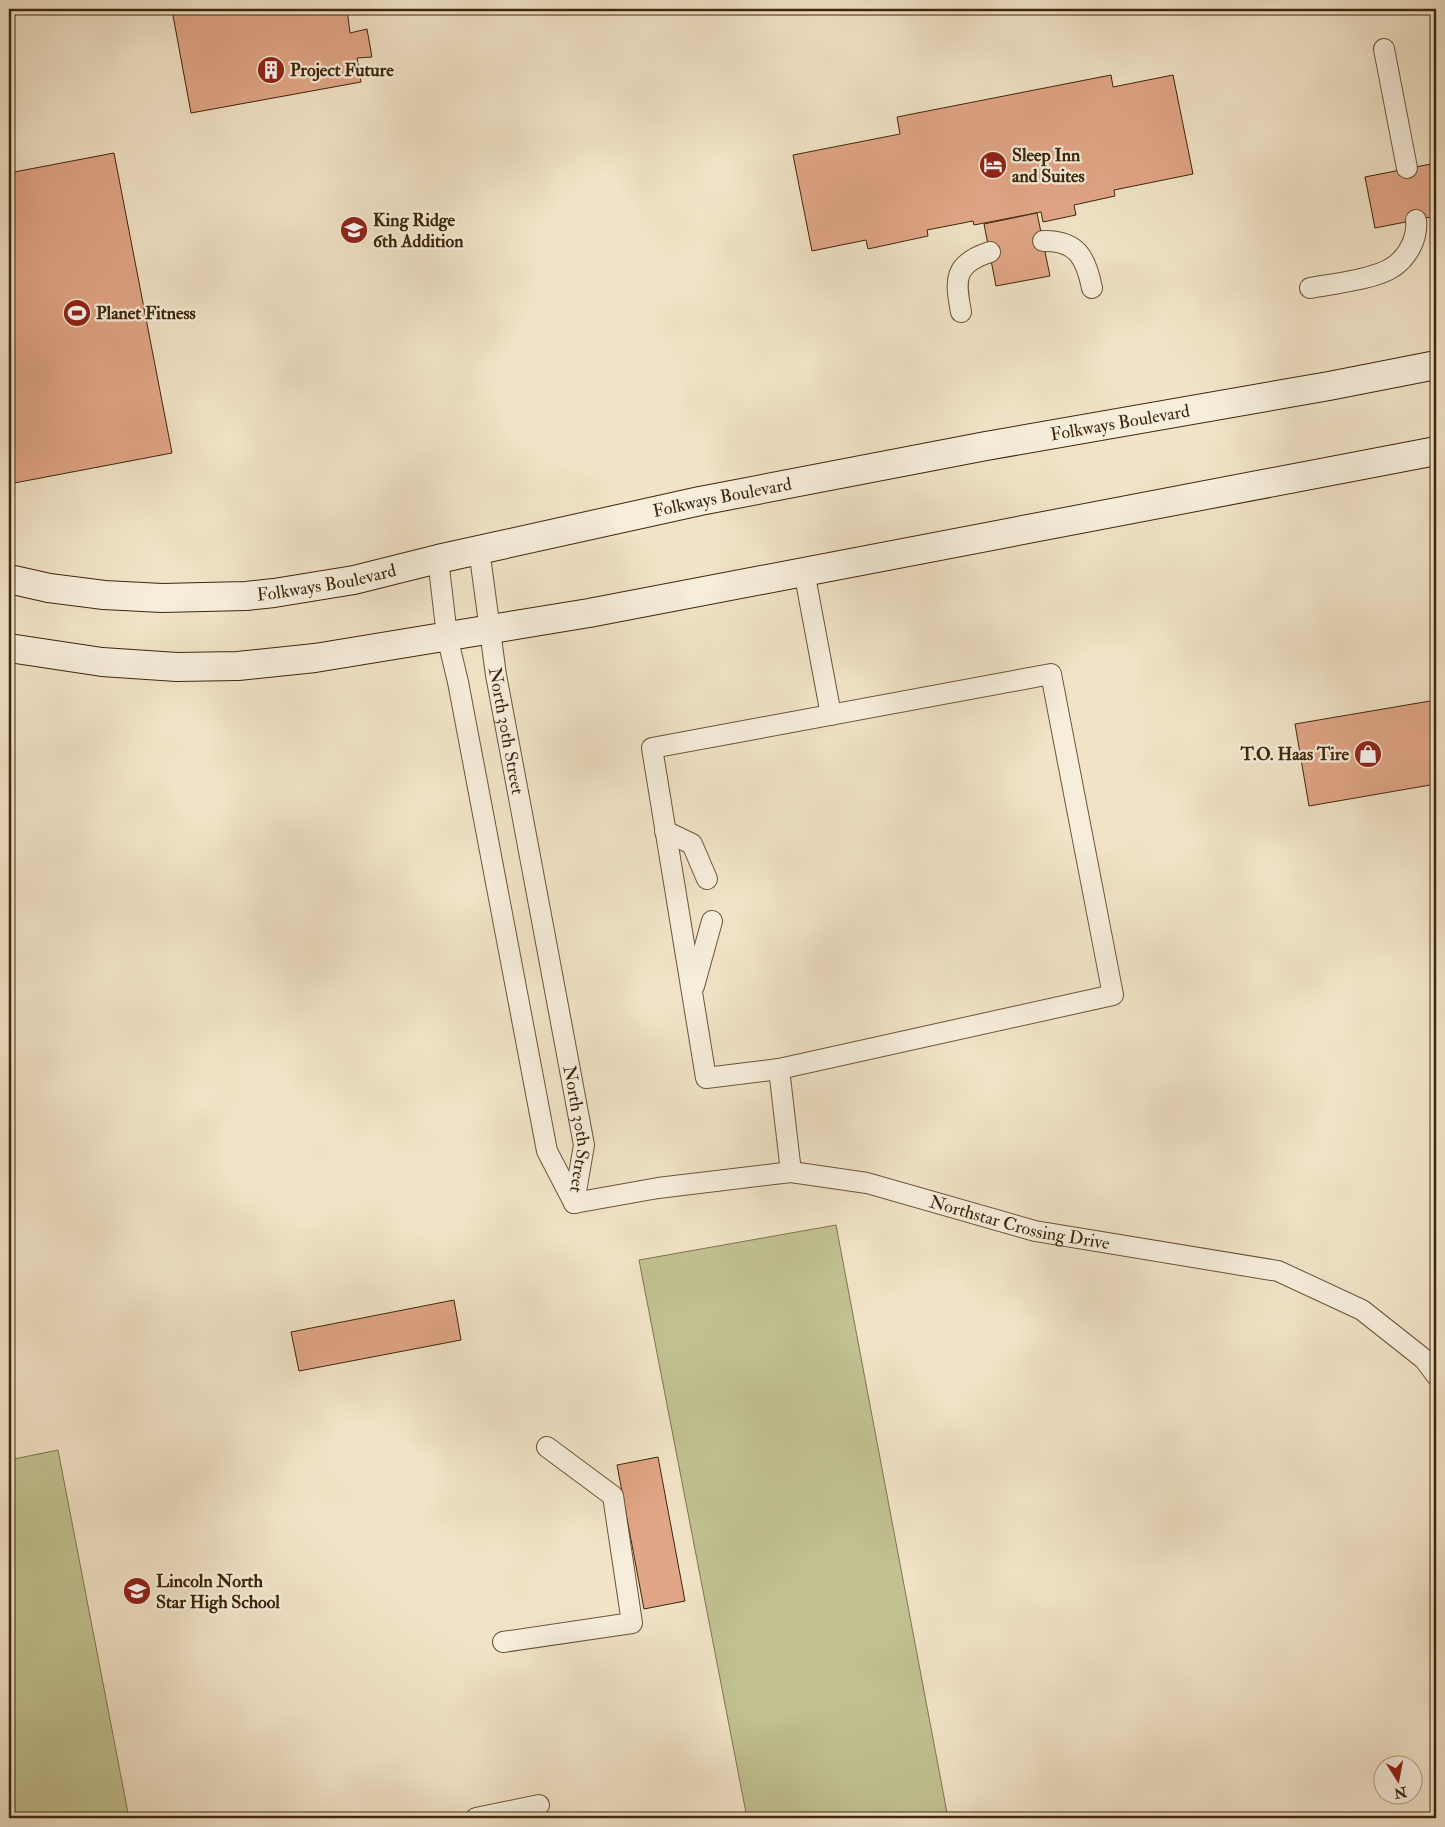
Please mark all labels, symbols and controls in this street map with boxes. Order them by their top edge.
building icon: Project Future [256,55,286,85]
place label: Project Future [290,59,394,82]
place label: Sleep Inn and Suites [1012,144,1085,188]
hotel icon: Sleep Inn and Suites [978,150,1008,180]
place label: King Ridge 6th Addition [373,209,464,253]
school or university icon: King Ridge 6th Addition [339,215,369,245]
sports icon: Planet Fitness [62,298,92,328]
place label: Planet Fitness [96,302,196,325]
street label: Folkways Boulevard [1049,400,1192,447]
street label: Folkways Boulevard [650,473,794,523]
street label: Folkways Boulevard [256,559,399,607]
street label: North 30th Street [483,666,529,797]
shop icon: T.O. Haas Tire [1353,739,1383,769]
place label: T.O. Haas Tire [1240,743,1349,766]
street label: North 30th Street [557,1064,595,1194]
street label: Northstar Crossing Drive [927,1190,1112,1255]
place label: Lincoln North Star High School [156,1570,280,1614]
school or university icon: Lincoln North Star High School [122,1576,152,1606]
north arrow [1372,1754,1422,1804]
text: N [1392,1783,1409,1802]

